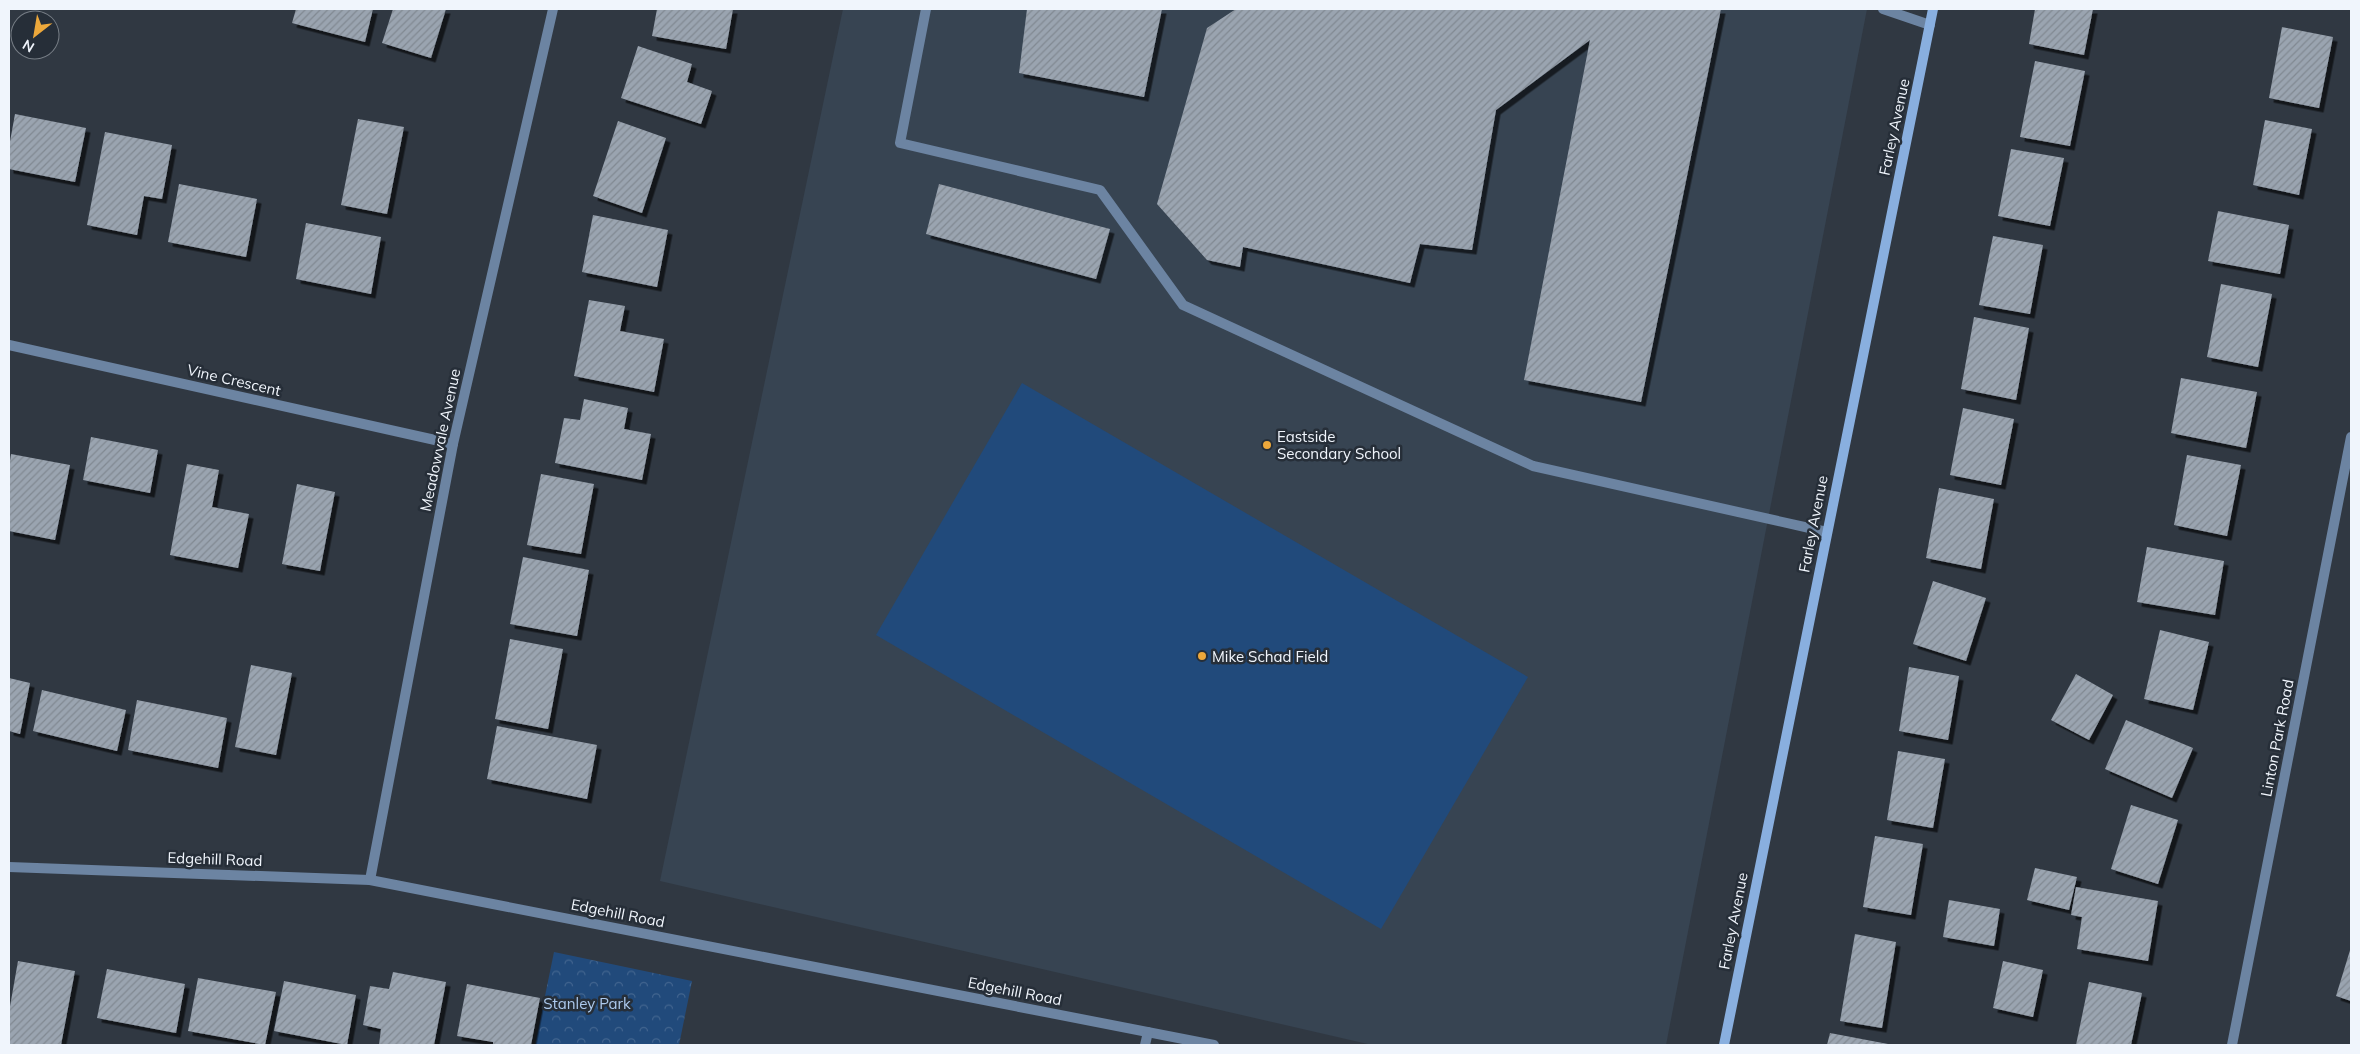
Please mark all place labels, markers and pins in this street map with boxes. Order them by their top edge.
place label: Eastside Secondary School [1277,427,1401,463]
marker: Eastside Secondary School [1261,439,1273,451]
place label: Mike Schad Field [1212,647,1328,666]
marker: Mike Schad Field [1196,650,1208,662]

